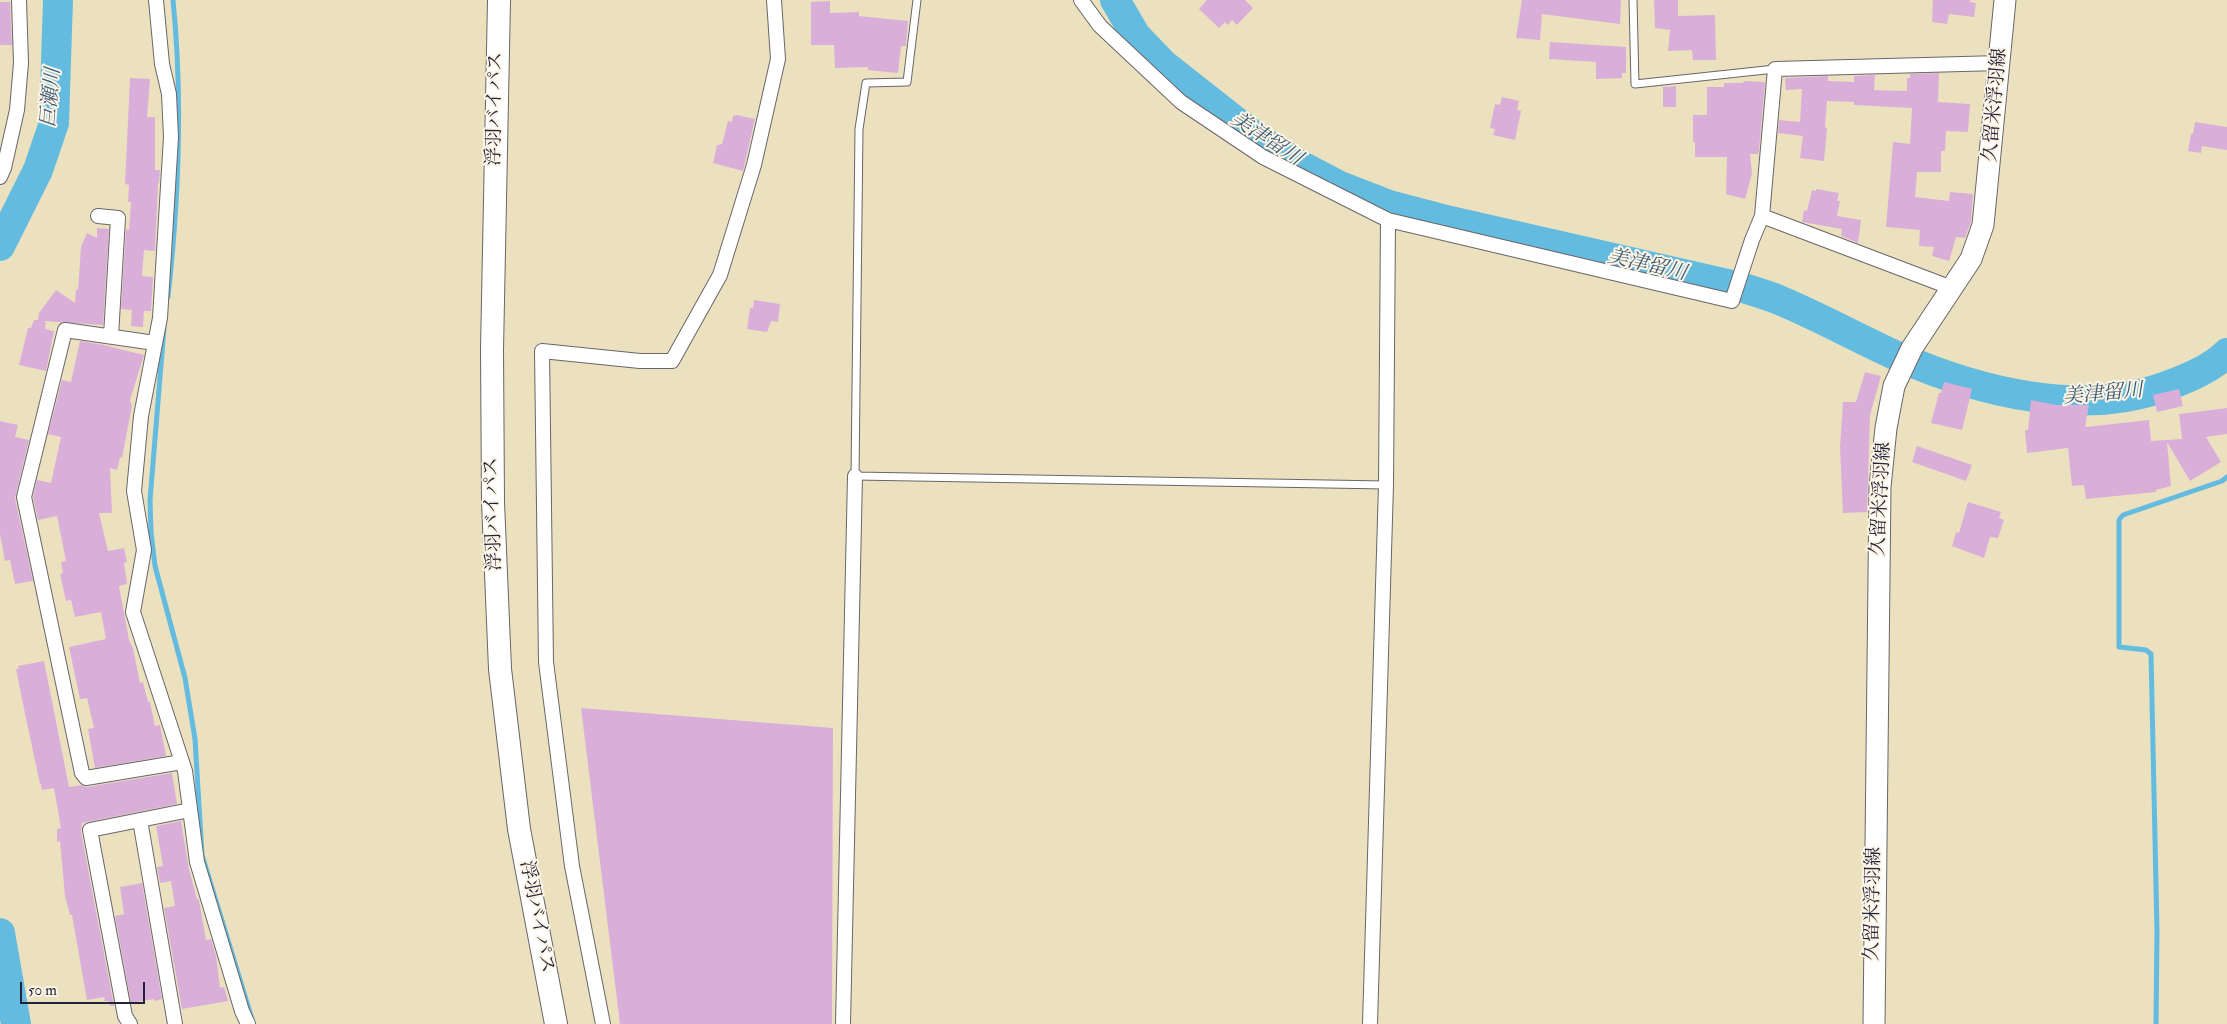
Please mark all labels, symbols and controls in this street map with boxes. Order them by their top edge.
street label: 久留米浮羽線 [1980,47,2012,163]
street label: 浮羽バイパス [484,52,508,166]
water label: 巨瀬川 [37,67,67,129]
water label: 美津留川 [1226,108,1306,172]
water label: 美津留川 [1605,245,1689,287]
water label: 美津留川 [2062,380,2144,410]
street label: 久留米浮羽線 [1868,441,1896,557]
street label: 浮羽バイパス [481,457,507,571]
street label: 久留米浮羽線 [1862,847,1886,961]
street label: 浮羽バイパス [514,859,558,975]
scale bar [22,972,148,1004]
text: 50 m [28,981,57,1000]

